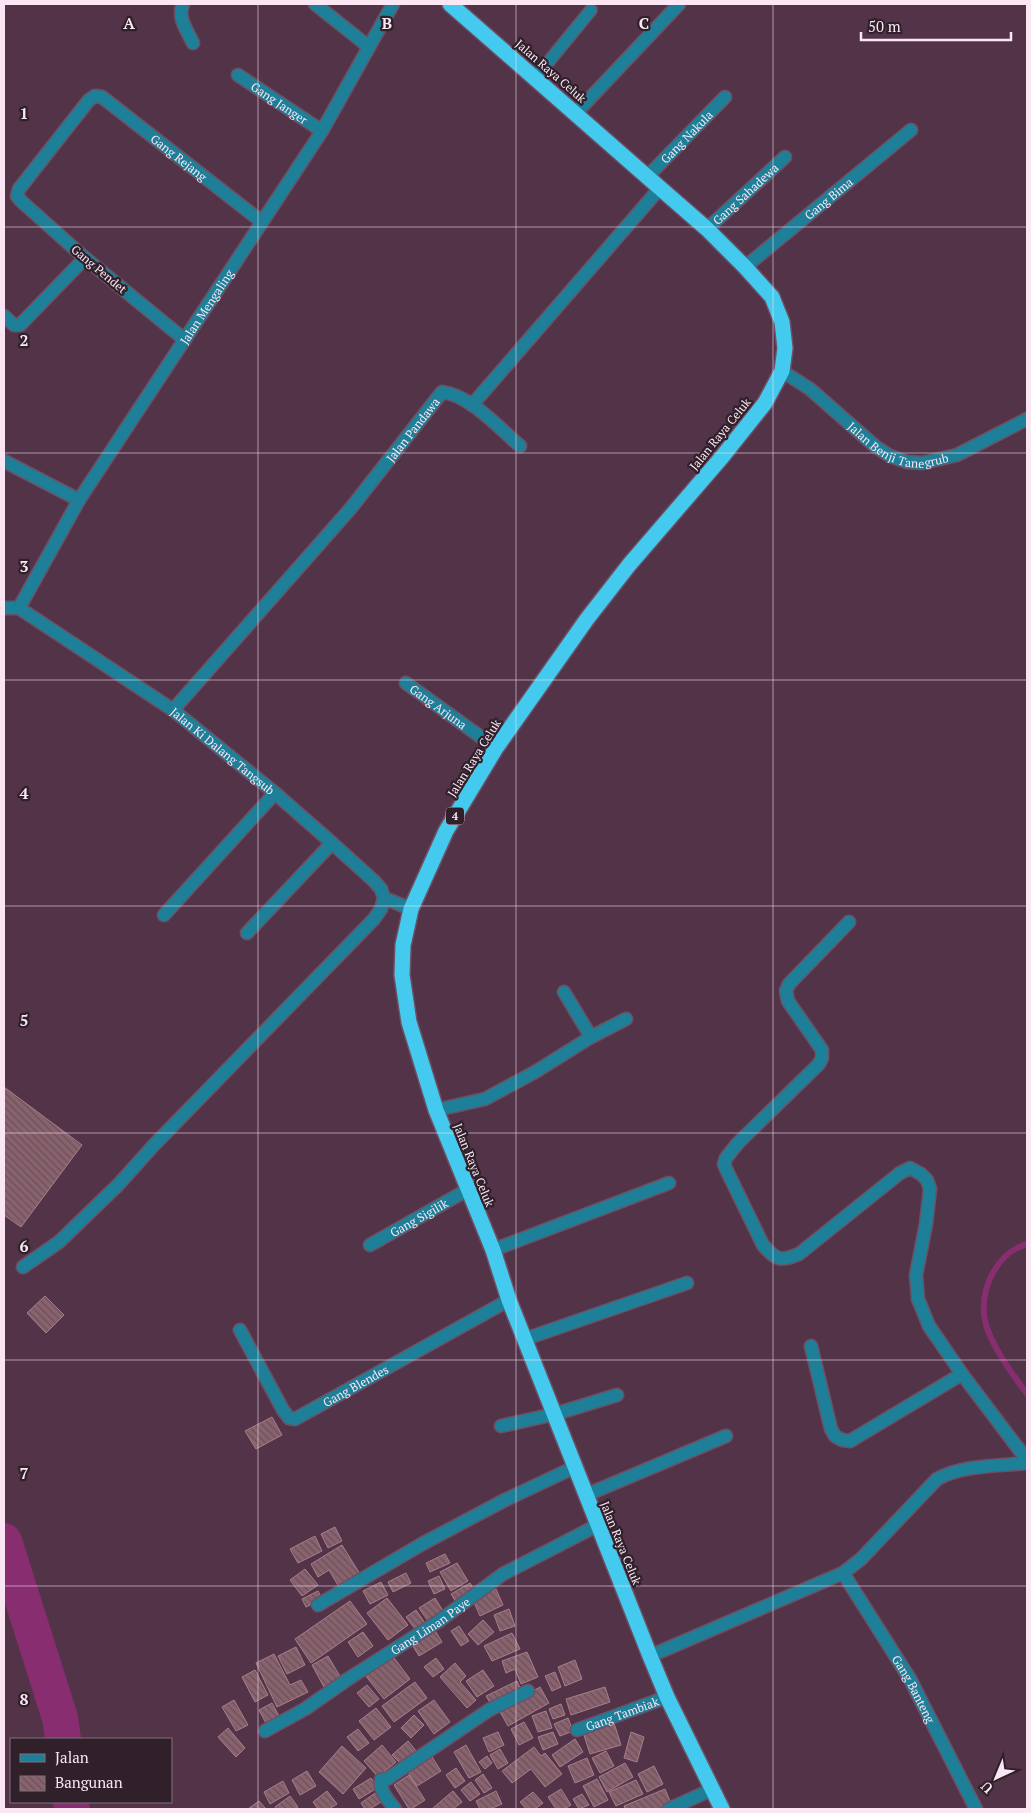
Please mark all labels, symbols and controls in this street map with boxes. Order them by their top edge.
scale bar [861,10,1011,42]
text: A [123,12,135,34]
text: B [382,12,392,34]
text: C [639,12,649,34]
text: 50 m [868,16,901,36]
street label: Jalan Raya Celuk [513,36,590,106]
street label: Gang Janger [248,78,311,127]
text: 1 [19,102,29,124]
street label: Gang Nakula [657,107,716,166]
street label: Gang Rejang [148,131,211,184]
street label: Gang Sahadewa [709,160,781,228]
street label: Gang Bima [801,174,855,223]
street label: Gang Pendet [68,241,130,297]
street label: Jalan Mengaling [176,266,237,347]
text: 2 [19,329,29,351]
street label: Jalan Pandawa [383,394,442,465]
street label: Jalan Raya Celuk [686,394,754,473]
street label: Jalan Benji Tanegrub [845,418,950,471]
text: 3 [19,555,29,577]
street label: Gang Arjuna [407,681,470,732]
street label: Jalan Ki Dalang Tangsub [168,704,278,798]
street label: Jalan Raya Celuk [444,716,504,800]
text: 4 [19,782,29,804]
road number: 4 [446,808,464,824]
text: 5 [19,1009,29,1031]
street label: Jalan Raya Celuk [450,1121,498,1210]
street label: Gang Sigilik [387,1195,451,1240]
text: 6 [19,1235,29,1257]
street label: Gang Blendes [320,1361,391,1410]
text: 7 [19,1462,29,1484]
street label: Jalan Raya Celuk [597,1499,645,1588]
street label: Gang Liman Paye [388,1593,473,1658]
street label: Gang Banteng [889,1652,939,1726]
text: 8 [19,1688,29,1710]
street label: Gang Tambiak [584,1693,661,1734]
legend [10,1738,172,1803]
text: Jalan [55,1747,89,1767]
north arrow [971,1753,1021,1803]
text: Bangunan [55,1772,123,1792]
text: U [976,1777,997,1798]

